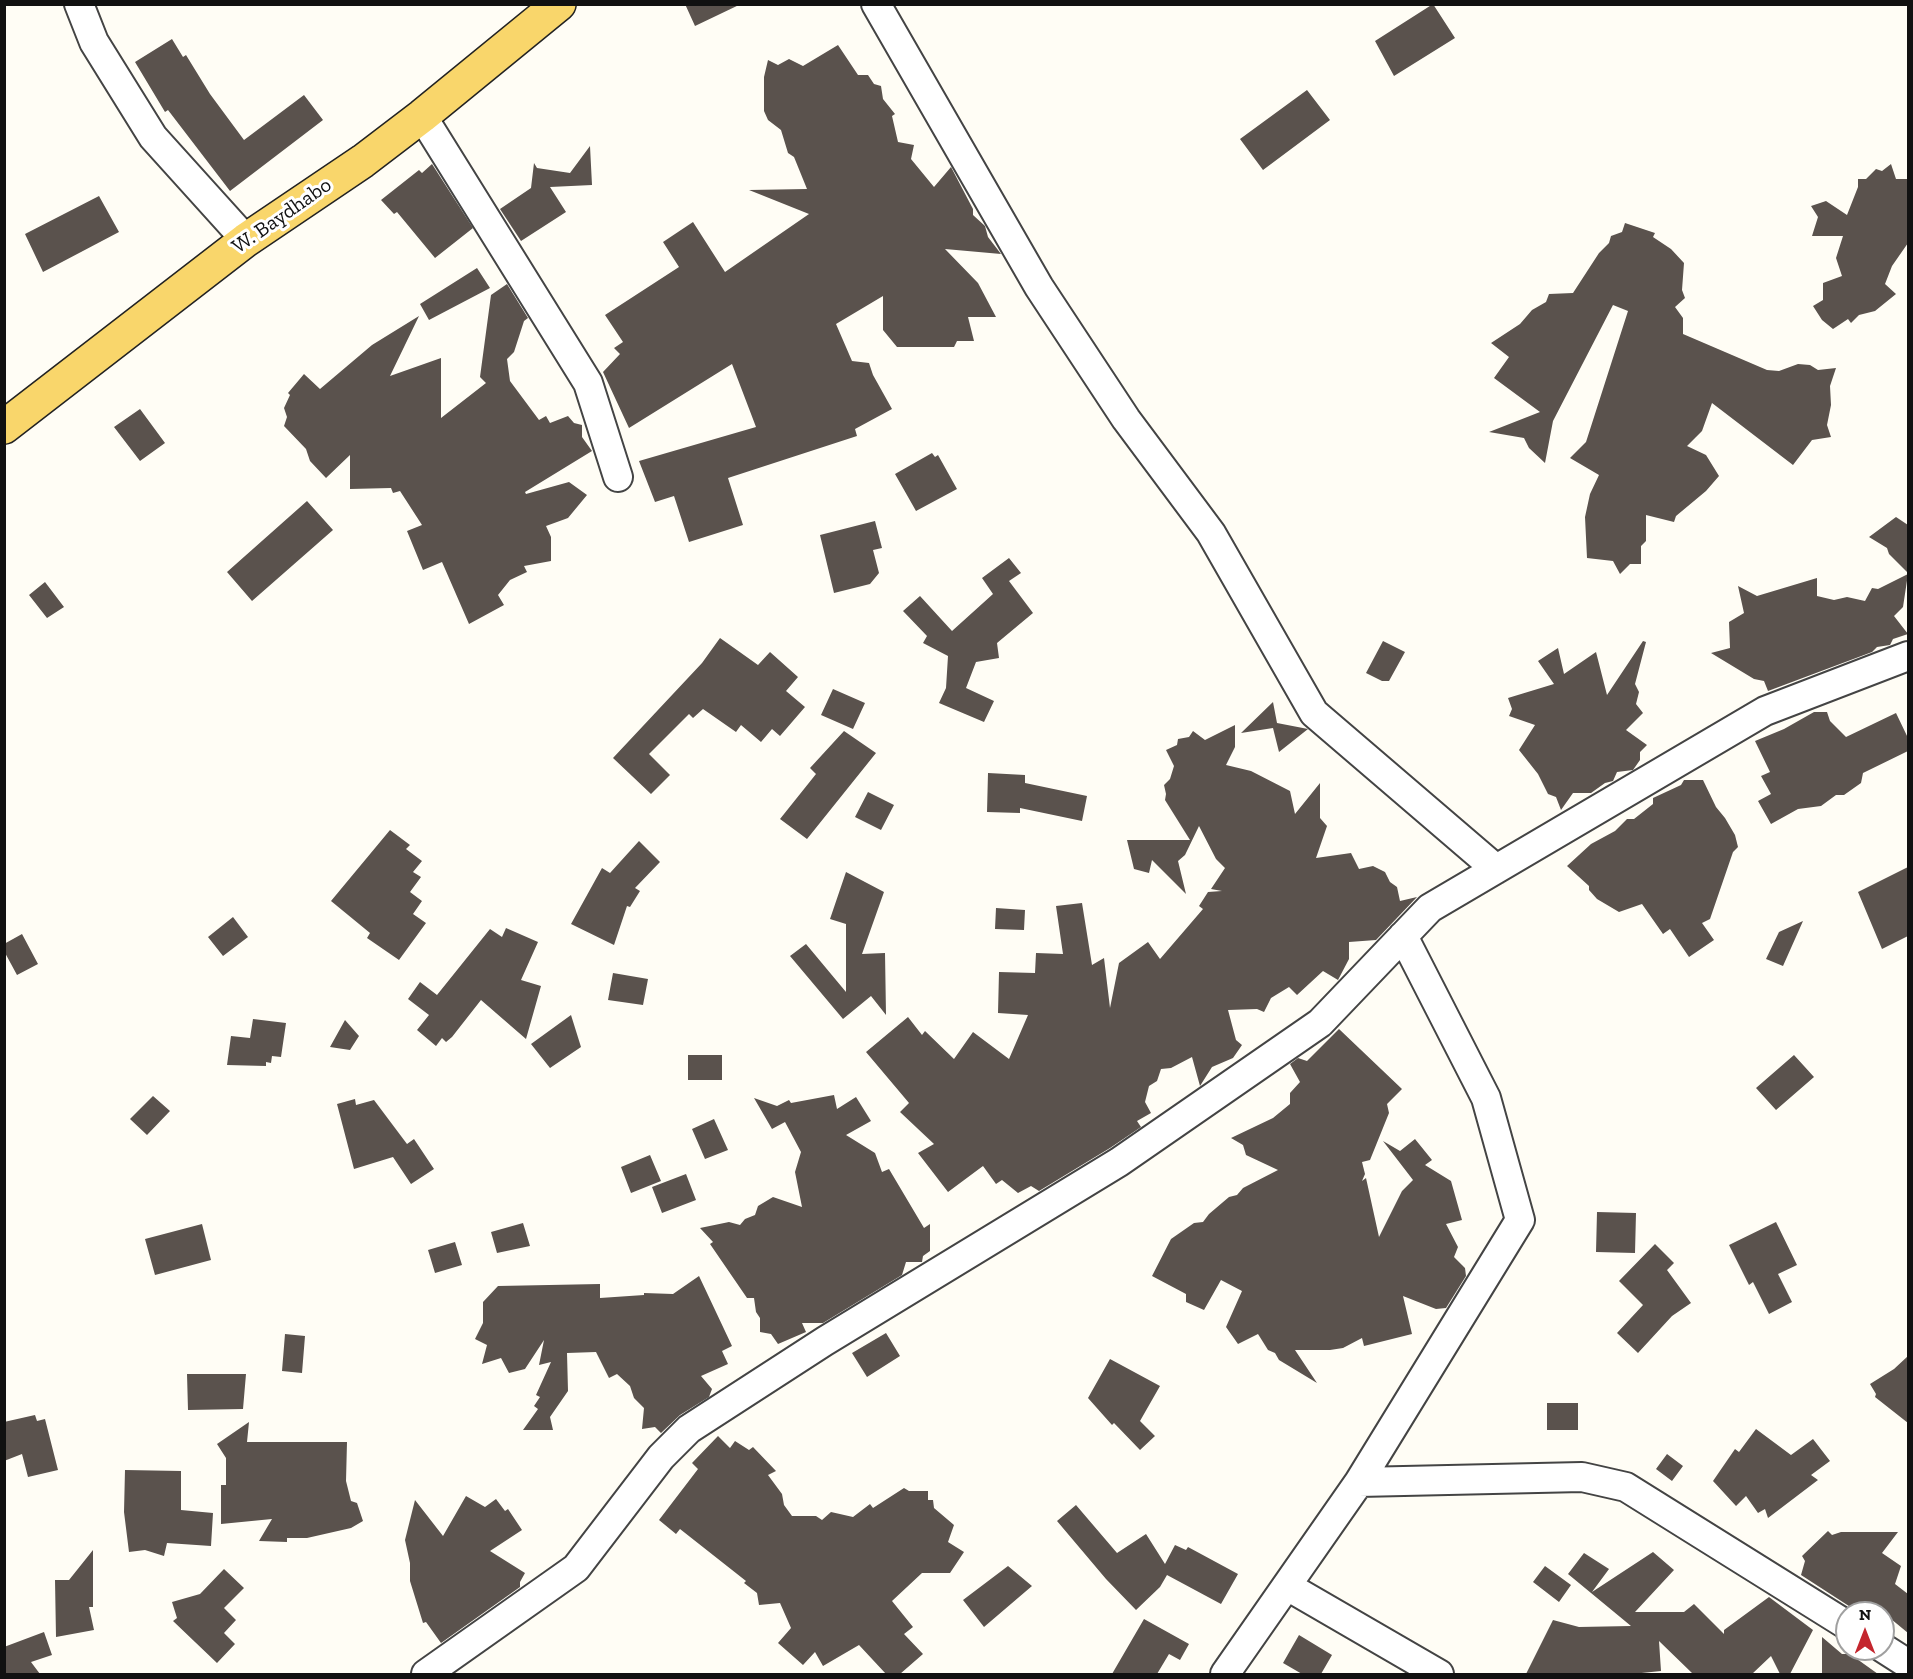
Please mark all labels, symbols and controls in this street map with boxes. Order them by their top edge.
street label: W. Baydhabo [227,173,337,259]
north arrow [1835,1601,1895,1661]
text: N [1859,1605,1871,1624]

